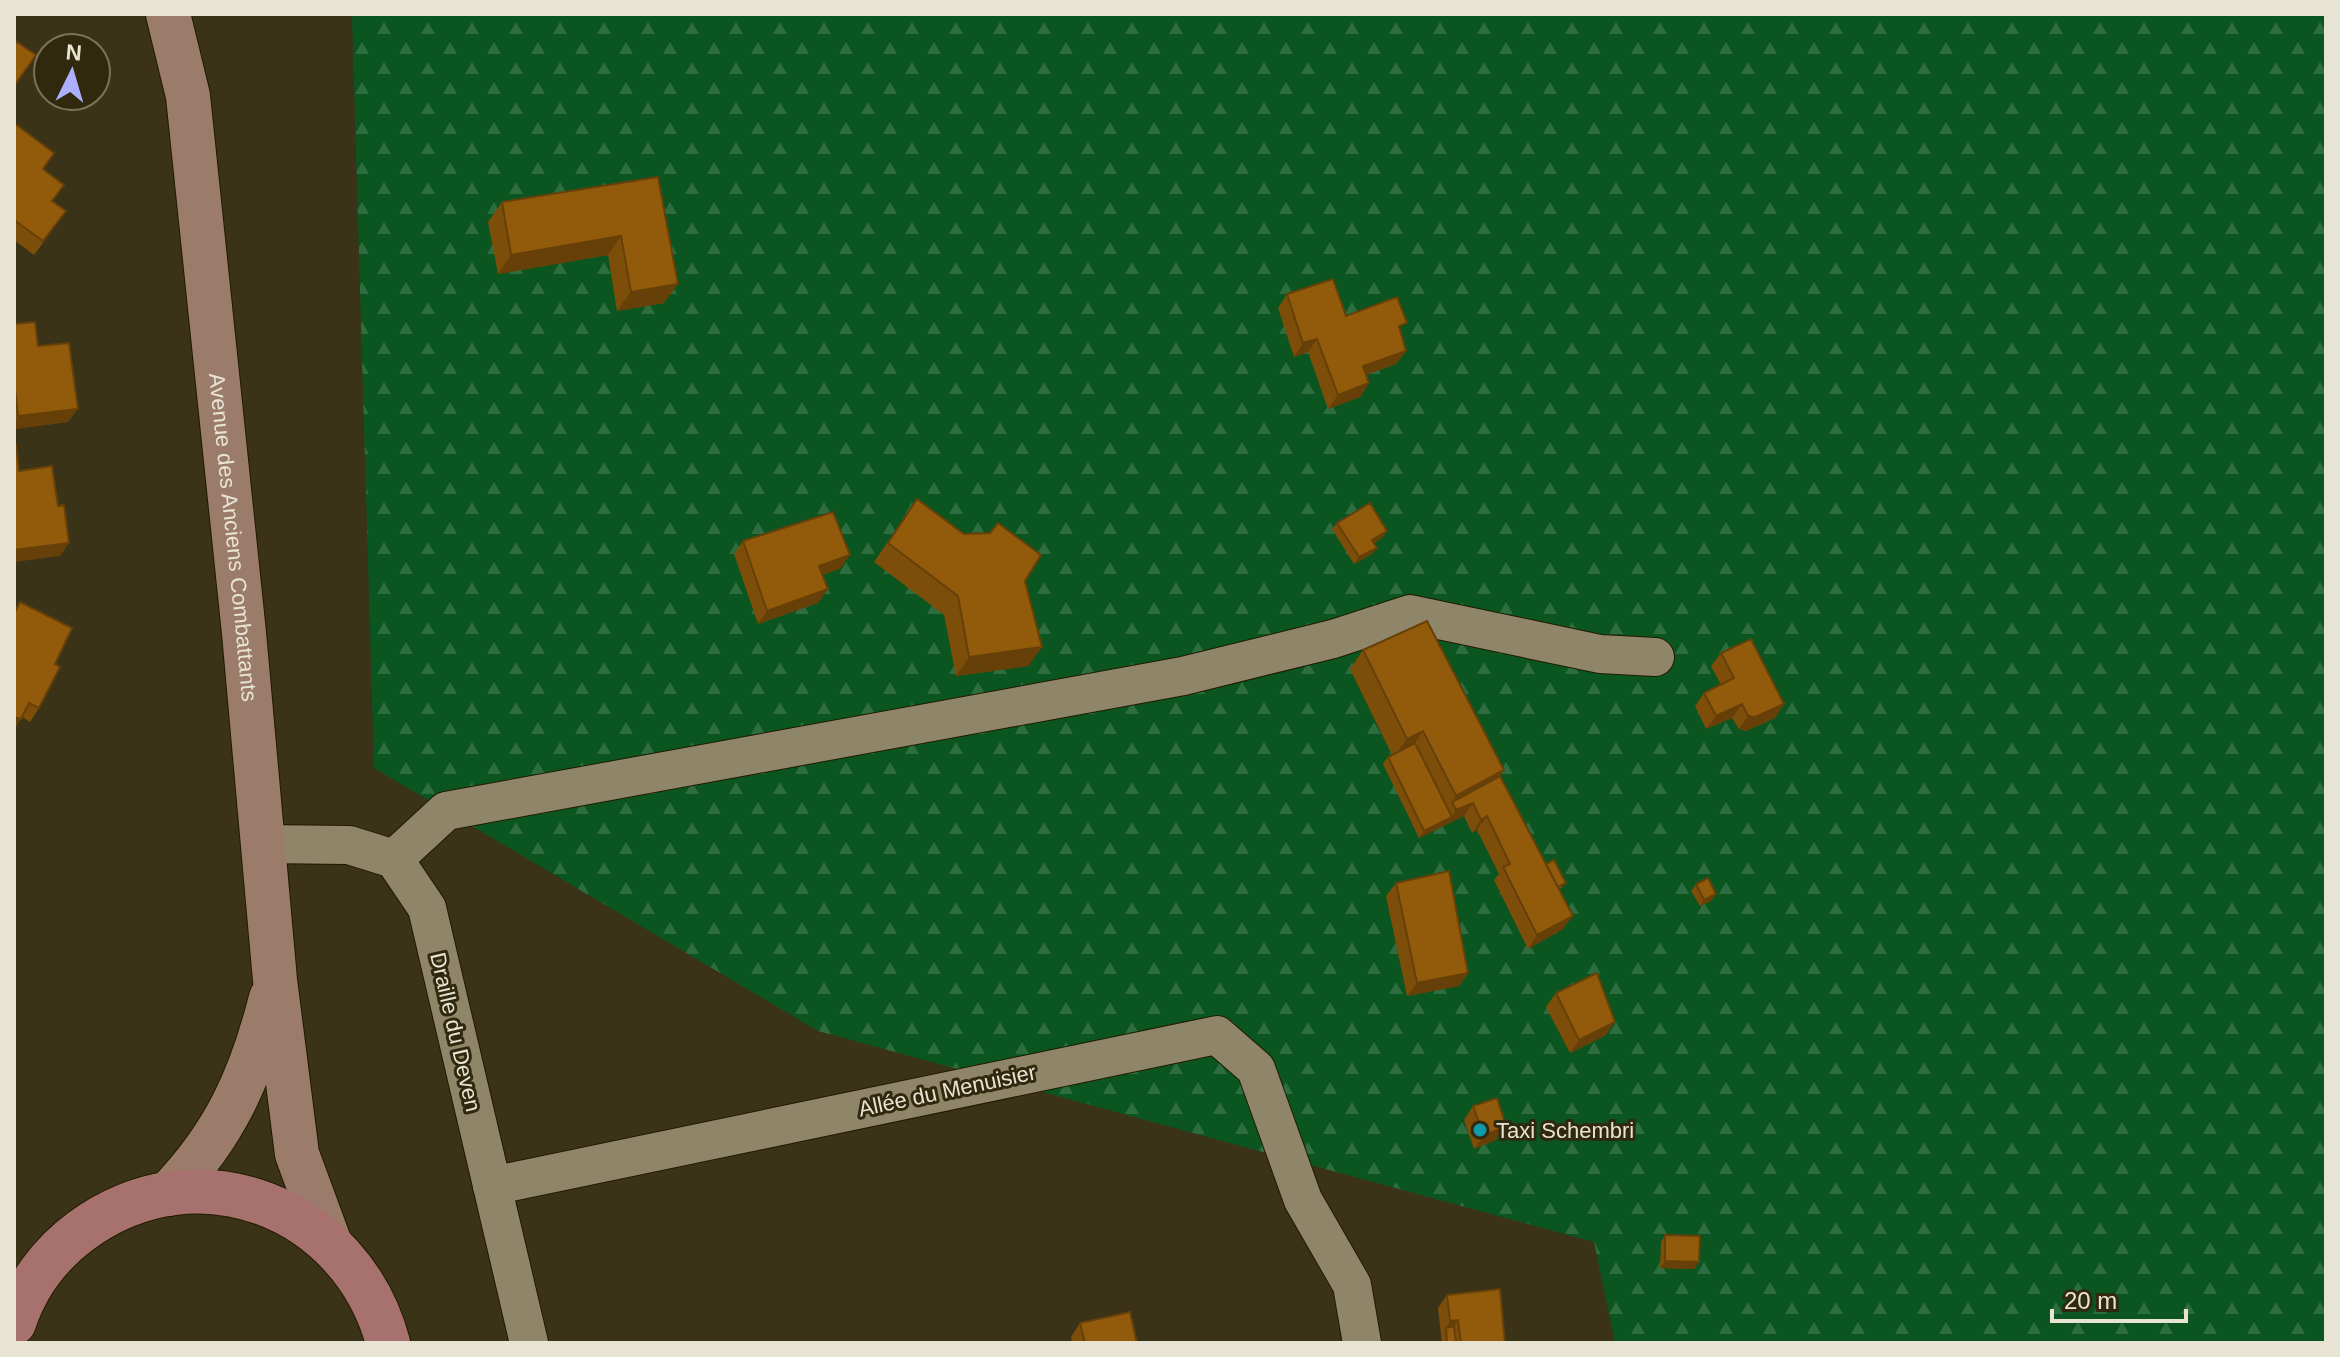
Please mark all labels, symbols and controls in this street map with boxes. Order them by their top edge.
north arrow [32,32,112,112]
text: N [65,39,83,66]
street label: Avenue des Anciens Combattants [204,372,262,703]
street label: Draille du Deven [425,950,486,1114]
street label: Allée du Menuisier [856,1059,1038,1122]
place label: Taxi Schembri [1496,1118,1634,1143]
marker: Taxi Schembri [1471,1121,1489,1139]
scale bar [2052,1273,2186,1323]
text: 20 m [2064,1287,2117,1314]

